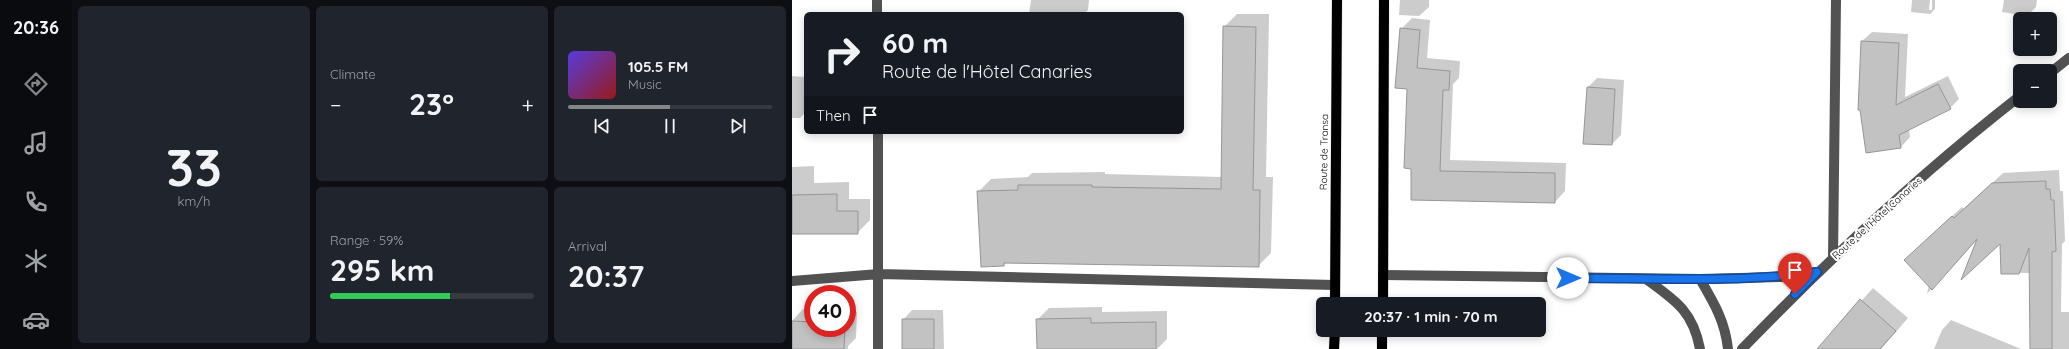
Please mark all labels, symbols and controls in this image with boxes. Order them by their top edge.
map controls [2013,12,2057,108]
button: + [2013,12,2057,56]
text: 20:36 [13,16,59,39]
text: 60 m [882,25,948,60]
icon: right [816,28,868,80]
text: 105.5 FM [628,57,688,76]
text: Route de l'Hôtel Canaries [882,60,1092,83]
button: − [2013,64,2057,108]
text: Climate [330,66,376,82]
icon: directions [22,70,50,98]
text: Music [628,76,662,92]
text: 23° [409,85,454,123]
text: − [330,91,341,119]
text: + [522,91,534,119]
icon: arrive [859,104,881,126]
text: Then [816,106,851,125]
street label: Route de Transa [1317,114,1331,190]
icon: previous [591,115,613,137]
icon: pause [659,115,681,137]
icon: next [727,115,749,137]
icon: music [22,129,50,157]
text: 33 [166,134,222,199]
street label: Route de l'Hôtel Canaries [1829,174,1925,262]
icon: phone [22,188,50,216]
text: km/h [178,193,210,209]
text: Range · 59% [330,232,403,248]
text: Arrival [568,238,607,254]
icon: climate [22,247,50,275]
text: 295 km [330,251,435,289]
pin [1778,253,1812,294]
text: 20:37 [568,257,644,295]
position arrow [1547,257,1589,299]
icon: arrive [1784,259,1806,281]
speed limit sign: 40 [804,285,856,337]
icon: car [22,306,50,334]
text: 20:37 · 1 min · 70 m [1364,307,1498,326]

